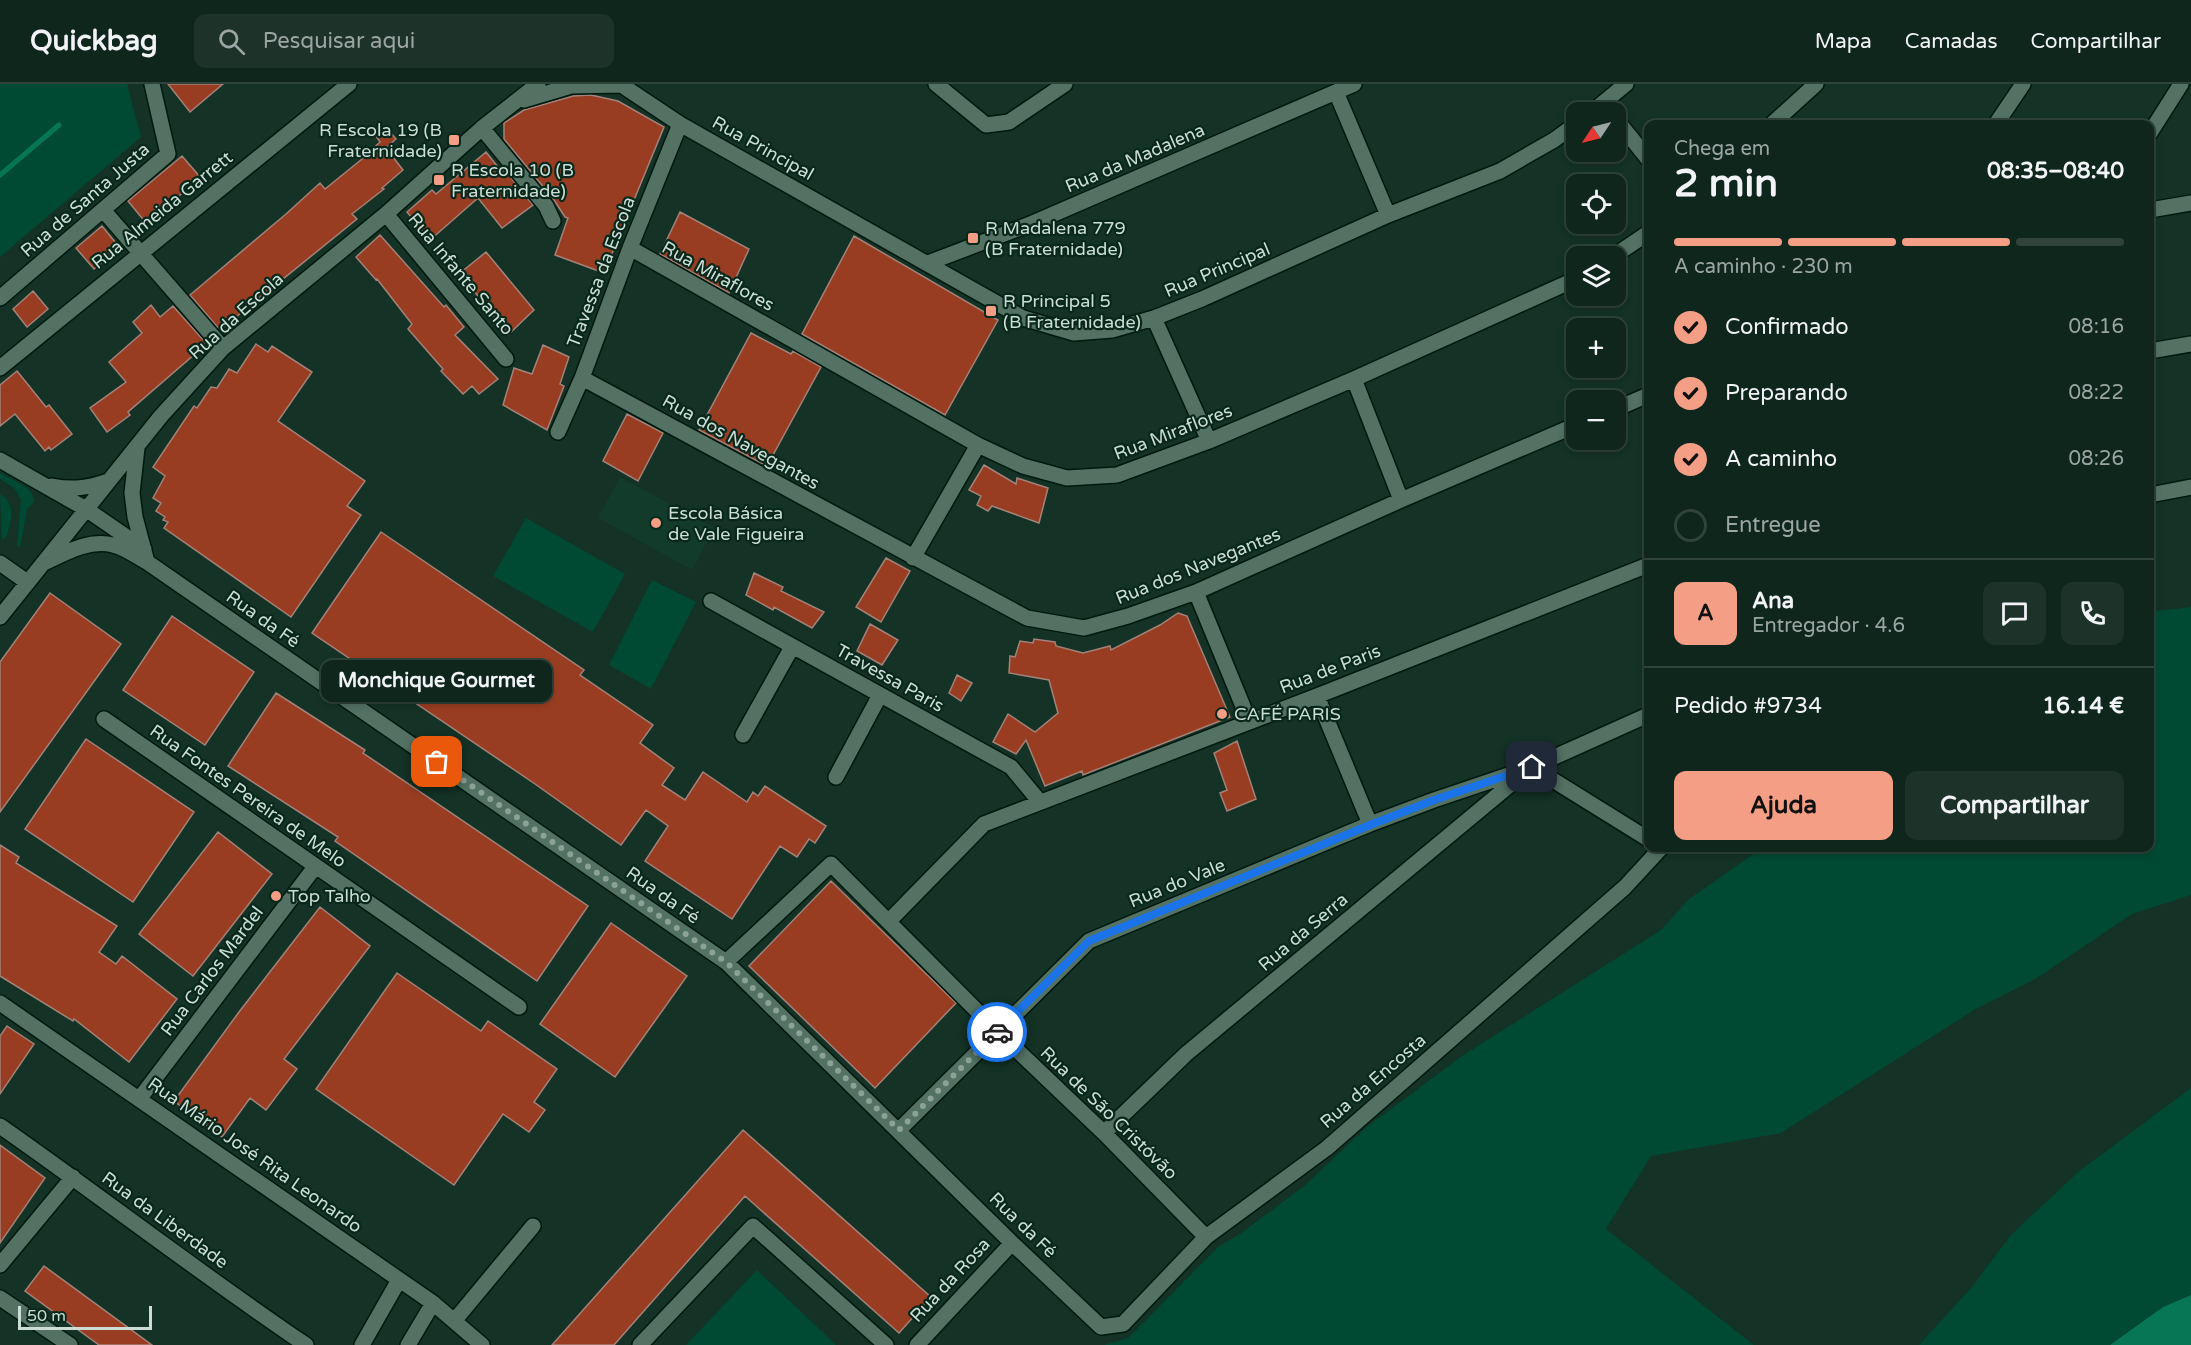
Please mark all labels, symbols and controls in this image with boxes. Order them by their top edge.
search box [194,14,614,68]
text: Quickbag [30,24,158,58]
icon: search [215,25,248,58]
text: Pesquisar aqui [263,28,415,54]
text: Mapa [1815,29,1872,54]
text: Camadas [1905,29,1997,54]
text: Compartilhar [2030,29,2161,54]
north arrow [1566,102,1626,162]
map controls [1566,102,1626,450]
street label: Rua Principal [708,111,818,185]
place label: R Escola 19 (B Fraternidade) [319,119,442,162]
street label: Rua da Madalena [1062,119,1208,197]
marker: R Escola 19 (B Fraternidade) [447,133,461,147]
text: Chega em [1674,137,1770,161]
street label: Rua de Santa Justa [16,138,154,262]
street label: Rua Almeida Garrett [87,146,237,274]
text: 08:35–08:40 [1987,158,2124,184]
place label: R Escola 10 (B Fraternidade) [451,159,574,202]
text: 2 min [1674,160,1778,207]
marker: R Escola 10 (B Fraternidade) [432,173,446,187]
button: locate [1566,174,1626,234]
street label: Travessa da Escola [562,194,640,350]
street label: Rua Infante Santo [403,208,519,340]
place label: R Madalena 779 (B Fraternidade) [985,217,1126,260]
marker: R Madalena 779 (B Fraternidade) [966,231,980,245]
street label: Rua Miraflores [658,236,778,316]
street label: Rua Principal [1161,238,1273,302]
button: layers [1566,246,1626,306]
text: A caminho · 230 m [1674,255,1853,279]
street label: Rua da Escola [184,268,288,364]
place label: R Principal 5 (B Fraternidade) [1003,290,1141,333]
marker: R Principal 5 (B Fraternidade) [984,304,998,318]
icon: check [1674,311,1707,344]
text: Confirmado [1725,314,1849,340]
text: 08:16 [2069,315,2124,339]
button: + [1566,318,1626,378]
icon: check [1674,377,1707,410]
text: Preparando [1725,380,1848,406]
text: 08:22 [2069,381,2124,405]
street label: Rua dos Navegantes [659,390,823,494]
button: − [1566,390,1626,450]
street label: Rua Miraflores [1111,399,1235,465]
icon: check [1674,443,1707,476]
text: A caminho [1725,446,1837,472]
text: 08:26 [2069,447,2124,471]
place label: Escola Básica de Vale Figueira [668,502,804,545]
text: Entregue [1725,512,1821,538]
marker: Escola Básica de Vale Figueira [649,516,663,530]
street label: Rua dos Navegantes [1112,523,1284,609]
button: chat [1983,582,2046,645]
button: phone [2061,582,2124,645]
street label: Rua da Fé [222,586,304,652]
text: Ana [1752,588,1794,614]
text: A [1697,600,1714,626]
text: Entregador · 4.6 [1752,614,1905,638]
street label: Travessa Paris [832,639,948,717]
street label: Rua de Paris [1276,640,1384,698]
callout: Monchique Gourmet [322,660,552,702]
text: Monchique Gourmet [338,669,535,693]
text: Pedido #9734 [1674,693,1822,719]
text: 16.14 € [2042,693,2124,719]
place label: CAFÉ PARIS [1234,703,1341,725]
marker: CAFÉ PARIS [1215,707,1229,721]
street label: Rua Fontes Pereira de Melo [146,720,350,872]
pin [411,736,462,787]
pin [1506,741,1557,792]
icon: bag [420,745,453,778]
icon: home [1515,750,1548,783]
button: Ajuda [1674,771,1893,840]
button: Compartilhar [1905,771,2124,840]
street label: Rua do Vale [1126,854,1228,912]
street label: Rua da Fé [622,862,704,928]
place label: Top Talho [288,885,371,907]
street label: Rua da Serra [1254,888,1352,976]
marker: Top Talho [269,889,283,903]
street label: Rua Carlos Mardel [156,902,268,1040]
courier [967,1002,1027,1062]
icon: car [981,1016,1014,1049]
street label: Rua da Encosta [1316,1029,1430,1133]
street label: Rua de São Cristóvão [1036,1042,1182,1184]
street label: Rua Mário José Rita Leonardo [144,1072,366,1238]
street label: Rua da Liberdade [98,1167,232,1273]
street label: Rua da Fé [985,1188,1061,1262]
street label: Rua da Rosa [905,1233,995,1327]
scale bar [18,1303,152,1330]
text: 50 m [27,1306,66,1326]

